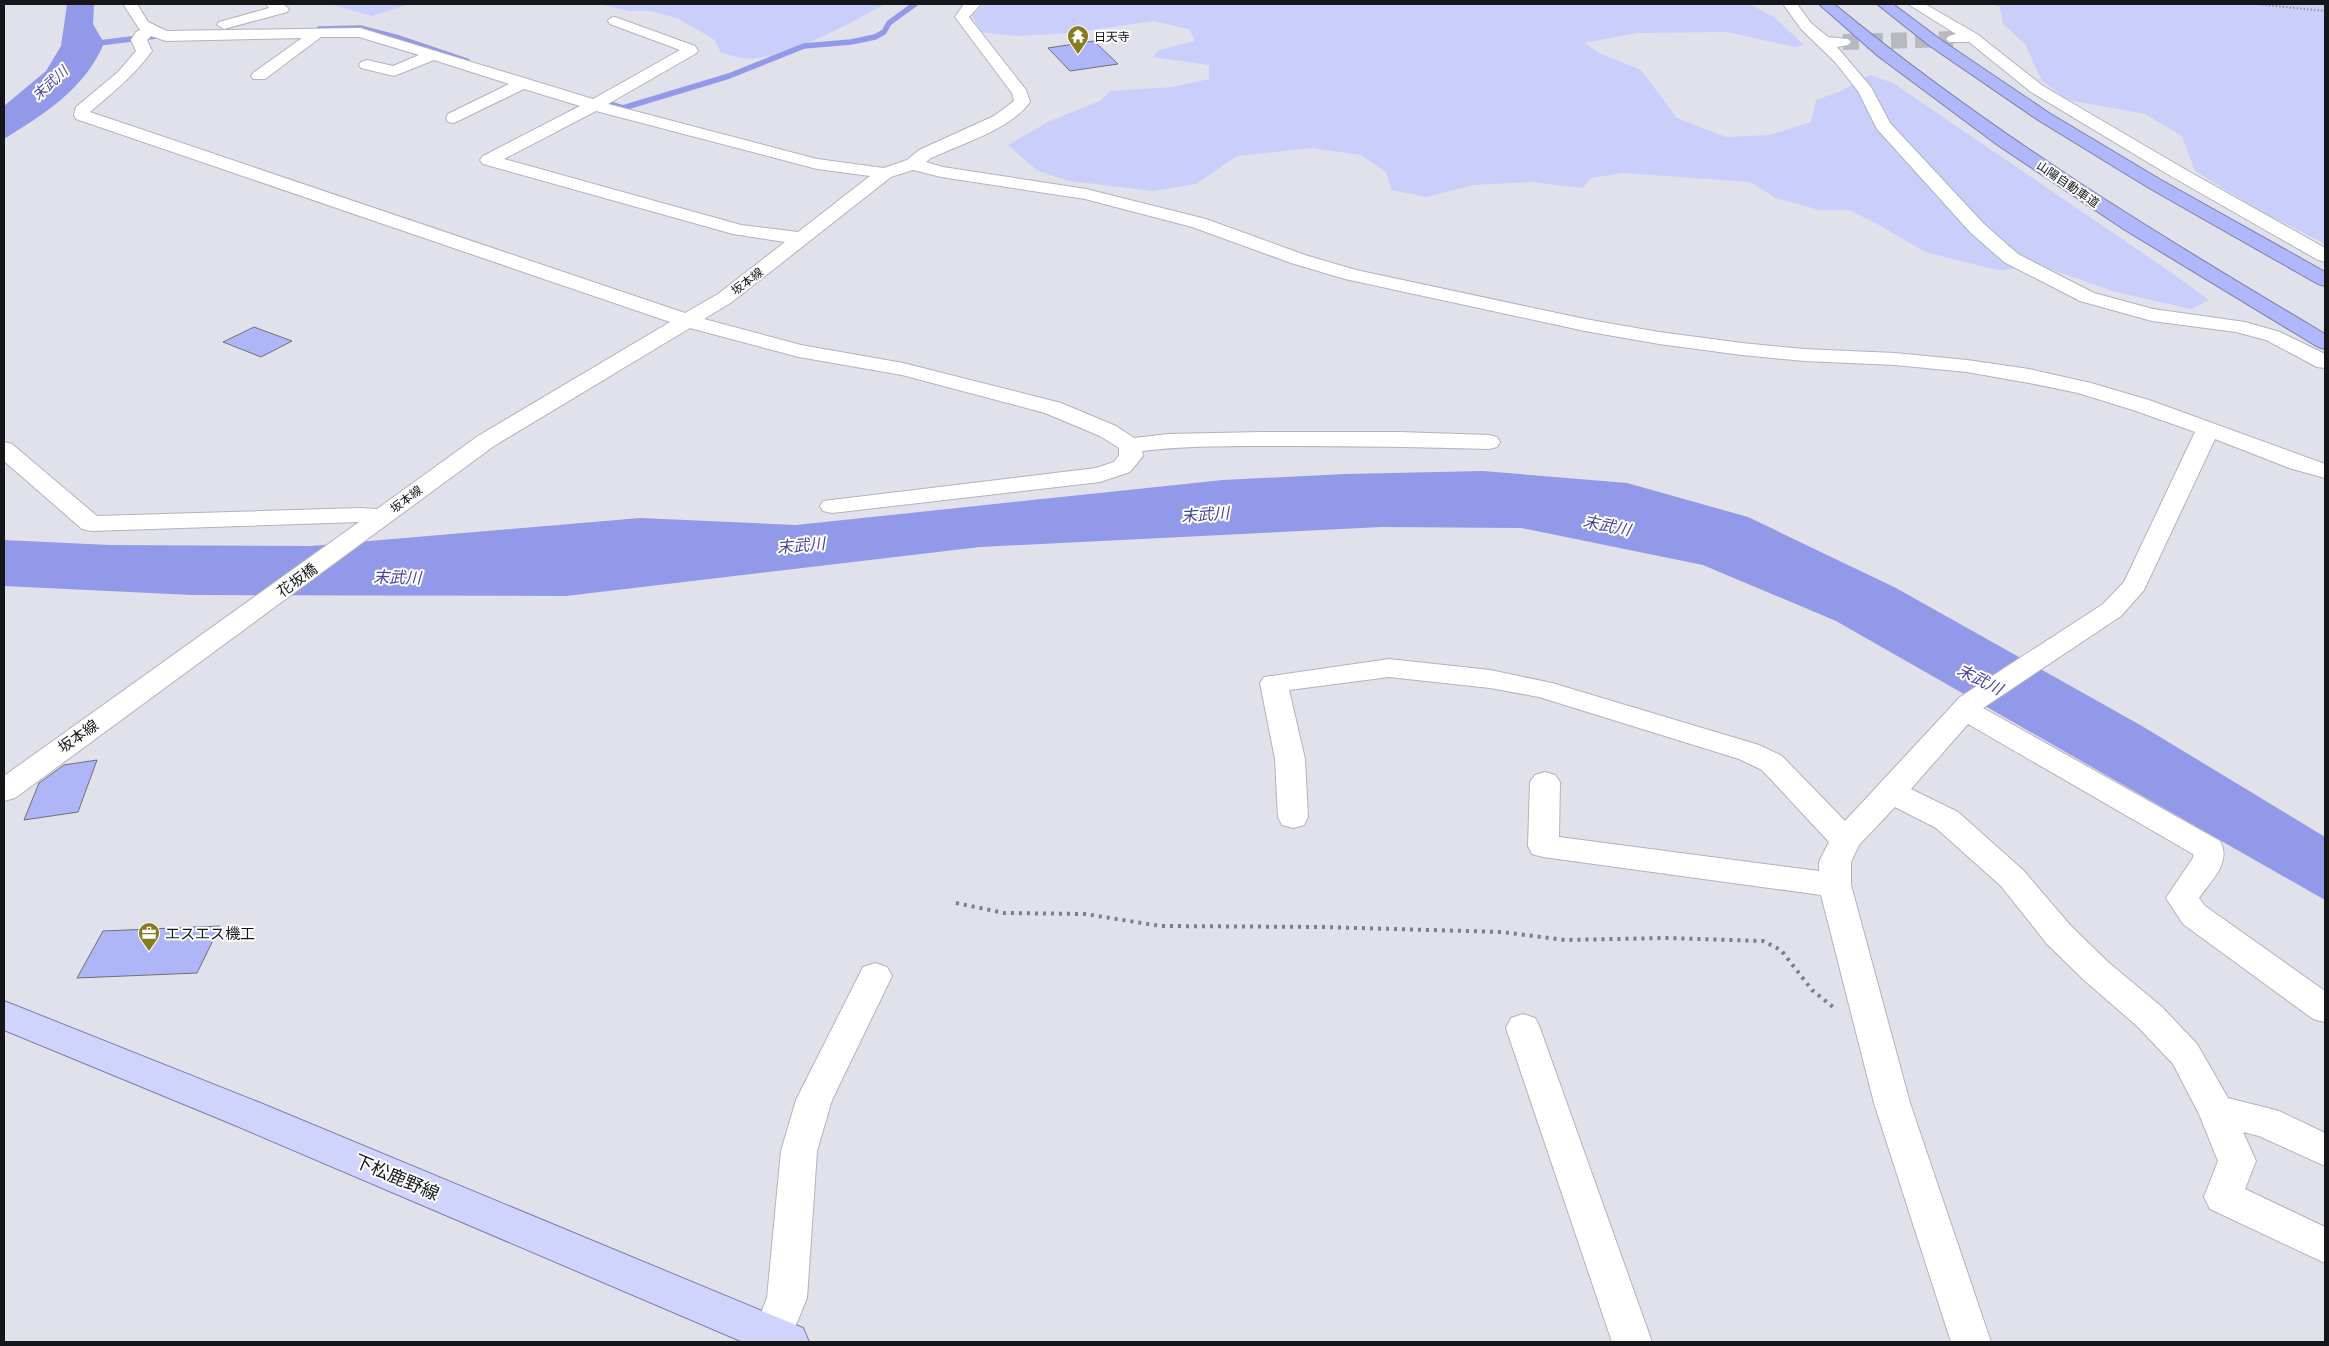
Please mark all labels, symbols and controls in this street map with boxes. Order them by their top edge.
temple icon: 日天寺 [1066,24,1090,55]
place label: 日天寺 [1094,29,1130,44]
water label: 末武川 [29,61,73,104]
street label: 山陽自動車道 [2034,158,2102,210]
street label: 坂本線 [728,264,766,298]
street label: 坂本線 [387,482,425,516]
water label: 末武川 [1180,502,1232,526]
water label: 末武川 [1581,510,1635,540]
water label: 末武川 [776,533,828,557]
street label: 花坂橋 [273,559,321,601]
water label: 末武川 [373,567,423,587]
water label: 末武川 [1954,659,2008,700]
street label: 坂本線 [54,715,102,757]
office icon: エスエス機工 [137,921,161,952]
place label: エスエス機工 [165,924,255,943]
street label: 下松鹿野線 [351,1149,443,1205]

